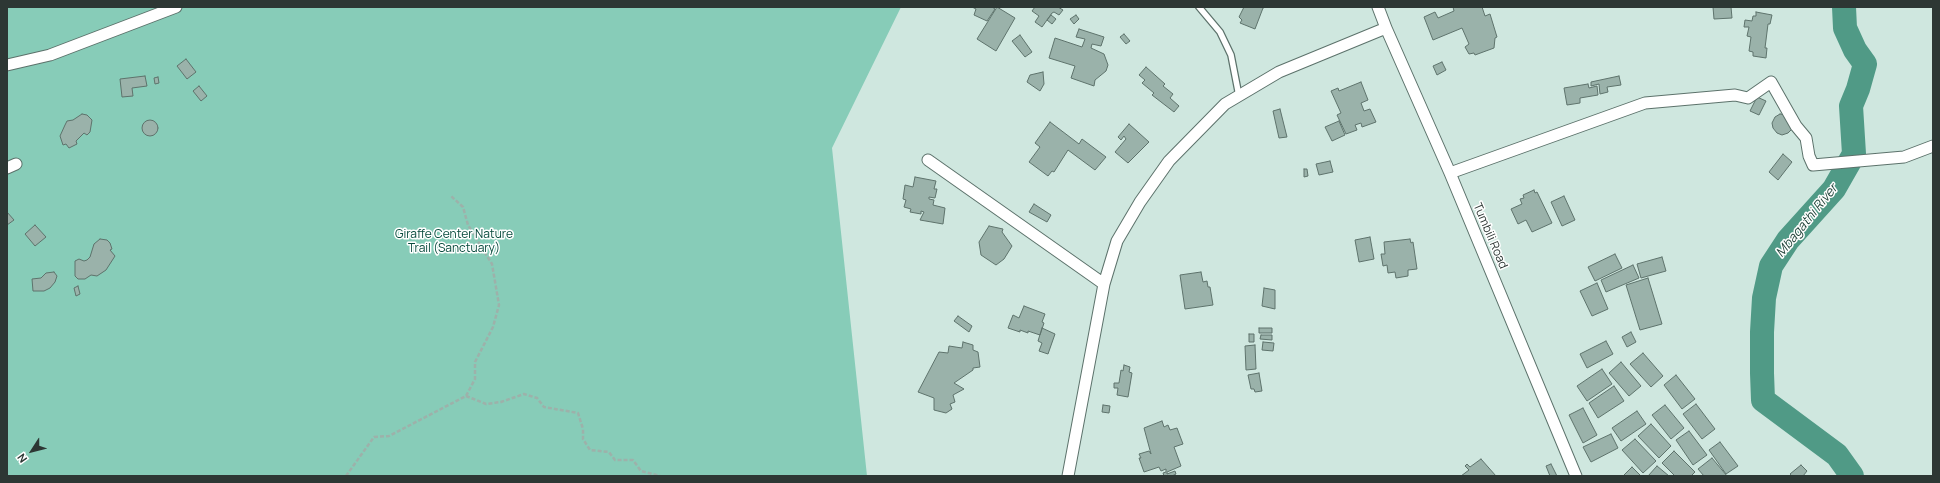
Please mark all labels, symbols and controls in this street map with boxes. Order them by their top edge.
water label: Mbagathi River [1773,181,1841,261]
street label: Tumbili Road [1470,201,1510,271]
park label: Giraffe Center Nature Trail (Sanctuary) [395,228,513,256]
north arrow [12,431,52,471]
text: N [13,451,30,466]

